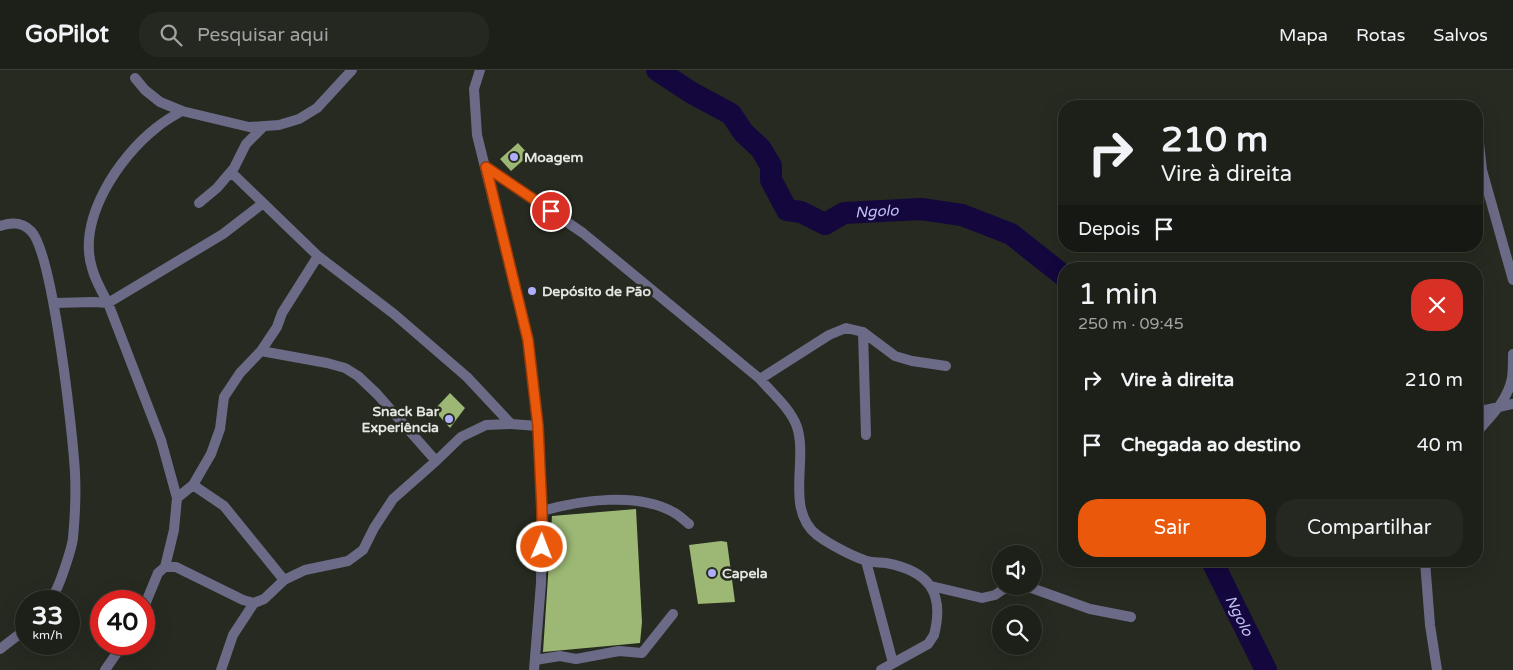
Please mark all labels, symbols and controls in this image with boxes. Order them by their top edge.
search box [139,12,489,57]
text: GoPilot [25,20,109,49]
icon: search [157,21,185,49]
text: Pesquisar aqui [197,24,329,46]
text: Mapa [1279,24,1328,46]
text: Rotas [1356,24,1405,46]
text: Salvos [1433,24,1488,46]
text: 210 m [1161,119,1268,161]
icon: right [1078,120,1143,185]
place label: Moagem [524,149,583,166]
marker: Moagem [508,151,520,163]
text: Vire à direita [1161,161,1292,187]
pin [530,190,572,232]
icon: arrive [537,197,565,225]
water label: Ngolo [855,201,900,221]
icon: arrive [1150,215,1178,243]
text: Depois [1078,218,1140,240]
text: 1 min [1078,276,1158,313]
button: close [1411,279,1463,331]
place label: Depósito de Pão [542,283,651,300]
marker: Depósito de Pão [526,285,538,297]
text: 250 m · 09:45 [1078,314,1184,334]
icon: right [1078,366,1106,394]
text: Vire à direita [1121,369,1234,391]
text: 210 m [1405,369,1463,391]
place label: Snack Bar Experiência [362,403,440,436]
marker: Snack Bar Experiência [443,413,455,425]
icon: arrive [1078,431,1106,459]
text: Chegada ao destino [1121,434,1301,456]
text: 40 m [1417,434,1463,456]
button: Sair [1078,499,1266,557]
button: Compartilhar [1276,499,1463,557]
position arrow [515,520,567,572]
map controls [992,545,1042,655]
button: sound [992,545,1042,595]
place label: Capela [722,565,768,582]
marker: Capela [706,567,718,579]
speed limit sign: 40 [90,590,155,655]
water label: Ngolo [1221,592,1257,640]
text: 33 [32,601,63,631]
button: search [992,605,1042,655]
text: km/h [32,628,63,642]

